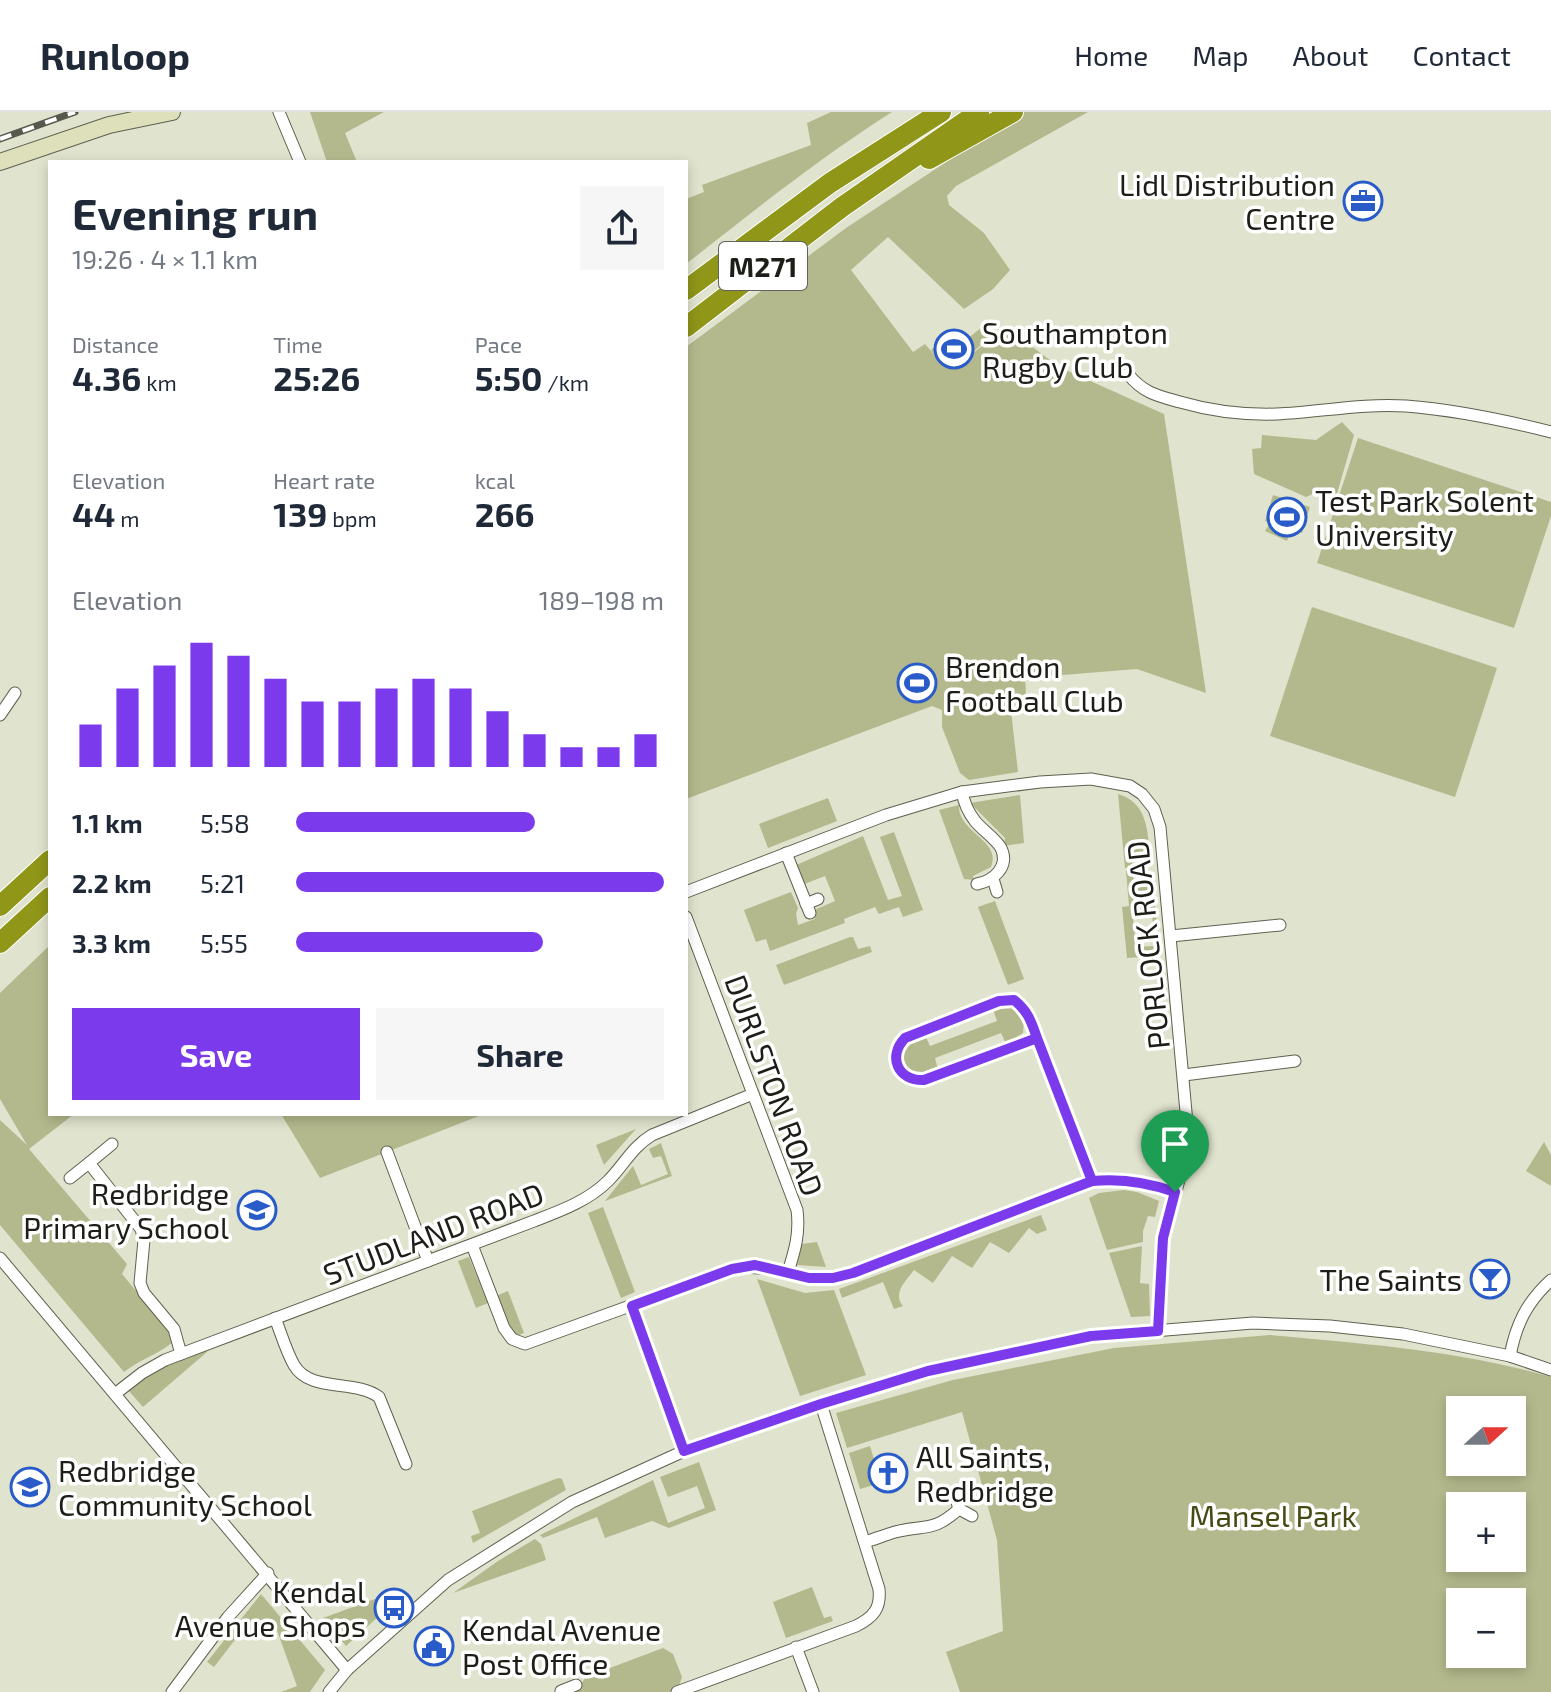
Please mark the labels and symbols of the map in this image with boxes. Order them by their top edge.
place label: Lidl Distribution Centre [1119,166,1335,236]
office icon: Lidl Distribution Centre [1342,180,1384,222]
road number: M271 [719,242,807,290]
place label: Southampton Rugby Club [982,314,1168,384]
sports icon: Southampton Rugby Club [933,328,975,370]
place label: Test Park Solent University [1315,482,1534,552]
sports icon: Test Park Solent University [1266,496,1308,538]
place label: Brendon Football Club [945,648,1124,718]
sports icon: Brendon Football Club [896,662,938,704]
street label: PORLOCK ROAD [1118,839,1176,1051]
street label: DURLSTON ROAD [718,970,832,1200]
pin [1141,1110,1209,1192]
street label: STUDLAND ROAD [318,1174,548,1292]
place label: Redbridge Primary School [23,1175,229,1245]
school or university icon: Redbridge Primary School [236,1189,278,1231]
bar icon: The Saints [1469,1258,1511,1300]
place label: The Saints [1320,1261,1462,1297]
north arrow [1446,1396,1526,1476]
place label: All Saints, Redbridge [916,1438,1054,1508]
place label: Redbridge Community School [58,1452,312,1522]
church icon: All Saints, Redbridge [867,1452,909,1494]
school or university icon: Redbridge Community School [9,1466,51,1508]
park label: Mansel Park [1189,1497,1357,1533]
place label: Kendal Avenue Shops [175,1573,366,1643]
bus stop icon: Kendal Avenue Shops [373,1587,415,1629]
place label: Kendal Avenue Post Office [462,1611,661,1681]
public building icon: Kendal Avenue Post Office [413,1625,455,1667]

